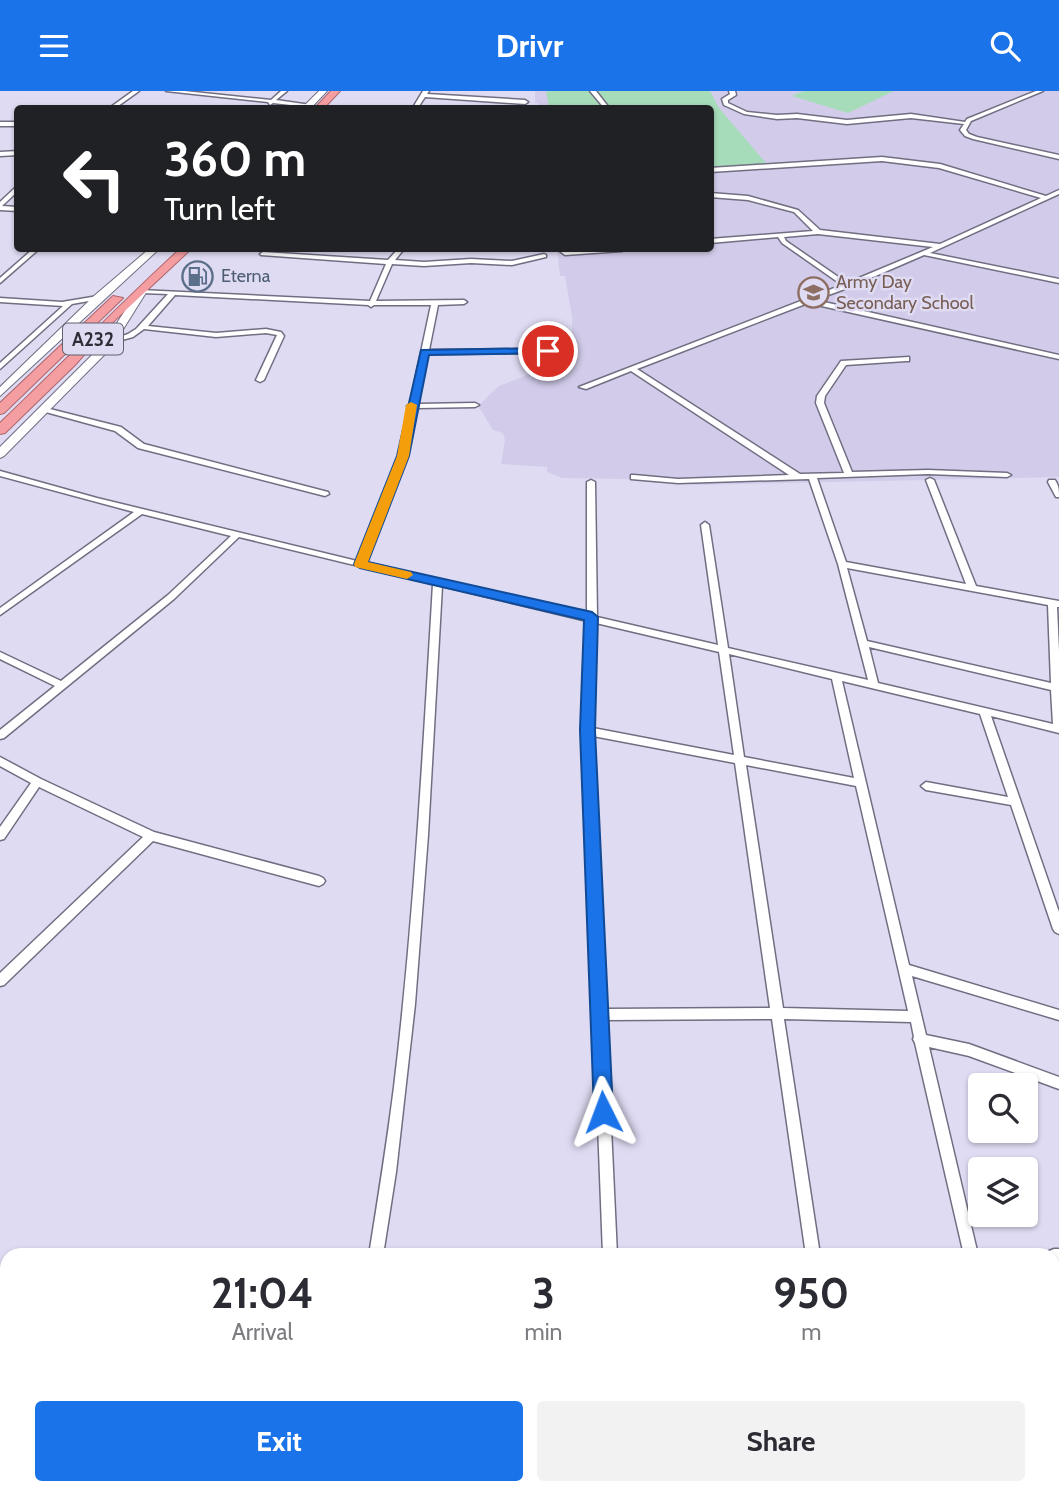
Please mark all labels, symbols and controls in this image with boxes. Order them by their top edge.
text: Drivr [496,26,563,65]
icon: menu [35,27,73,65]
icon: search [986,27,1024,65]
text: 360 m [164,129,306,188]
icon: left [49,133,140,224]
text: Turn left [164,189,275,228]
fuel station icon: Eterna [181,259,215,293]
place label: Eterna [221,265,271,287]
place label: Army Day Secondary School [836,271,974,314]
school or university icon: Army Day Secondary School [796,275,830,309]
pin [518,321,578,381]
road number: A232 [63,323,123,355]
icon: arrive [529,332,567,370]
map controls [968,1073,1038,1227]
button: search [968,1073,1038,1143]
position arrow [566,1075,640,1149]
button: layers [968,1157,1038,1227]
text: 21:04 [211,1267,314,1319]
text: 3 [532,1267,555,1319]
text: 950 [773,1267,849,1319]
text: Arrival [232,1318,293,1346]
text: min [525,1318,562,1346]
text: m [801,1318,821,1346]
button: Exit [35,1401,523,1481]
button: Share [537,1401,1025,1481]

